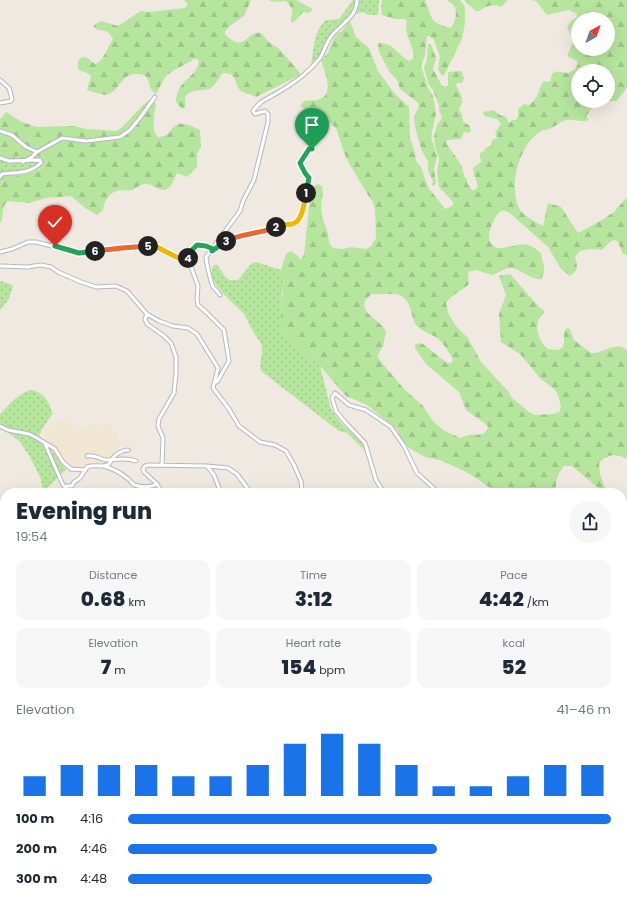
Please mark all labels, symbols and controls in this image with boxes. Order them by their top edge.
north arrow [571,12,615,56]
map controls [571,12,615,108]
button: locate [571,64,615,108]
pin [295,108,329,149]
icon: arrive [301,114,323,136]
pin: 1 [296,183,316,203]
text: 1 [304,185,308,201]
pin [38,205,72,246]
icon: check [44,211,66,233]
pin: 2 [266,217,286,237]
text: 2 [273,219,279,235]
pin: 3 [216,231,236,251]
text: 3 [223,233,229,249]
pin: 5 [138,236,158,256]
text: 5 [144,238,152,254]
pin: 6 [85,241,105,261]
text: 6 [91,243,99,259]
pin: 4 [178,248,198,268]
text: 4 [184,250,192,266]
text: Evening run [16,496,152,527]
button: share [569,501,611,543]
text: 19:54 [16,527,47,546]
text: Distance [89,567,137,583]
text: Time [300,567,327,583]
text: Pace [500,567,527,583]
text: 0.68 [81,585,126,613]
text: 3:12 [295,585,332,613]
text: 4:42 [479,585,524,613]
text: km [126,594,146,610]
text: /km [524,594,549,610]
text: Elevation [88,635,138,651]
text: Heart rate [286,635,341,651]
text: kcal [503,635,525,651]
text: 7 [101,653,111,681]
text: 154 [282,653,316,681]
text: 52 [502,653,526,681]
text: m [111,662,126,678]
text: bpm [316,662,345,678]
text: Elevation [16,700,75,719]
text: 41–46 m [557,700,611,719]
text: 100 m [16,809,54,828]
text: 4:16 [80,809,103,828]
text: 200 m [16,839,57,858]
text: 4:46 [80,839,107,858]
text: 300 m [16,869,57,888]
text: 4:48 [80,869,107,888]

